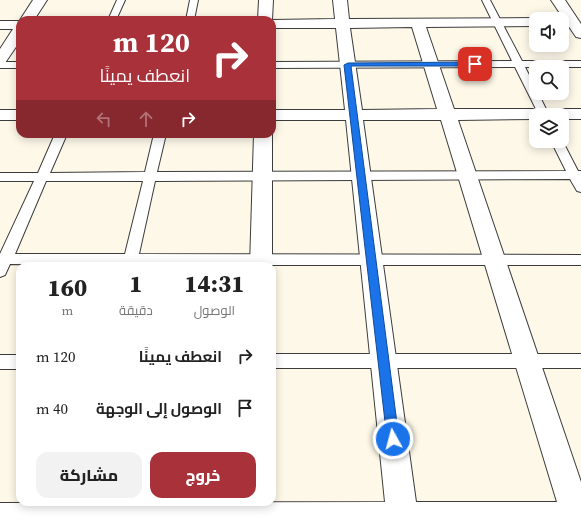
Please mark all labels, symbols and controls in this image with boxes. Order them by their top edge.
map controls [529,12,569,148]
button: sound [529,12,569,52]
text: 120 m [113,23,190,61]
icon: right [204,32,256,84]
pin [458,47,492,81]
icon: arrive [464,53,486,75]
button: search [529,60,569,100]
text: انعطف يمينًا [99,63,190,88]
icon: left [93,108,115,130]
icon: ahead [135,108,157,130]
icon: right [177,108,199,130]
button: layers [529,108,569,148]
text: 1 [129,267,142,300]
text: 14:31 [184,267,244,300]
text: 160 [48,271,87,304]
text: m [62,302,73,319]
text: دقيقة [119,302,153,319]
text: الوصول [194,302,235,319]
icon: right [234,345,256,367]
text: 120 m [36,346,76,367]
text: انعطف يمينًا [139,346,222,367]
icon: arrive [234,397,256,419]
text: 40 m [36,398,68,419]
text: الوصول إلى الوجهة [96,398,222,419]
position arrow [372,418,414,460]
button: مشاركة [36,452,142,498]
button: خروج [150,452,256,498]

